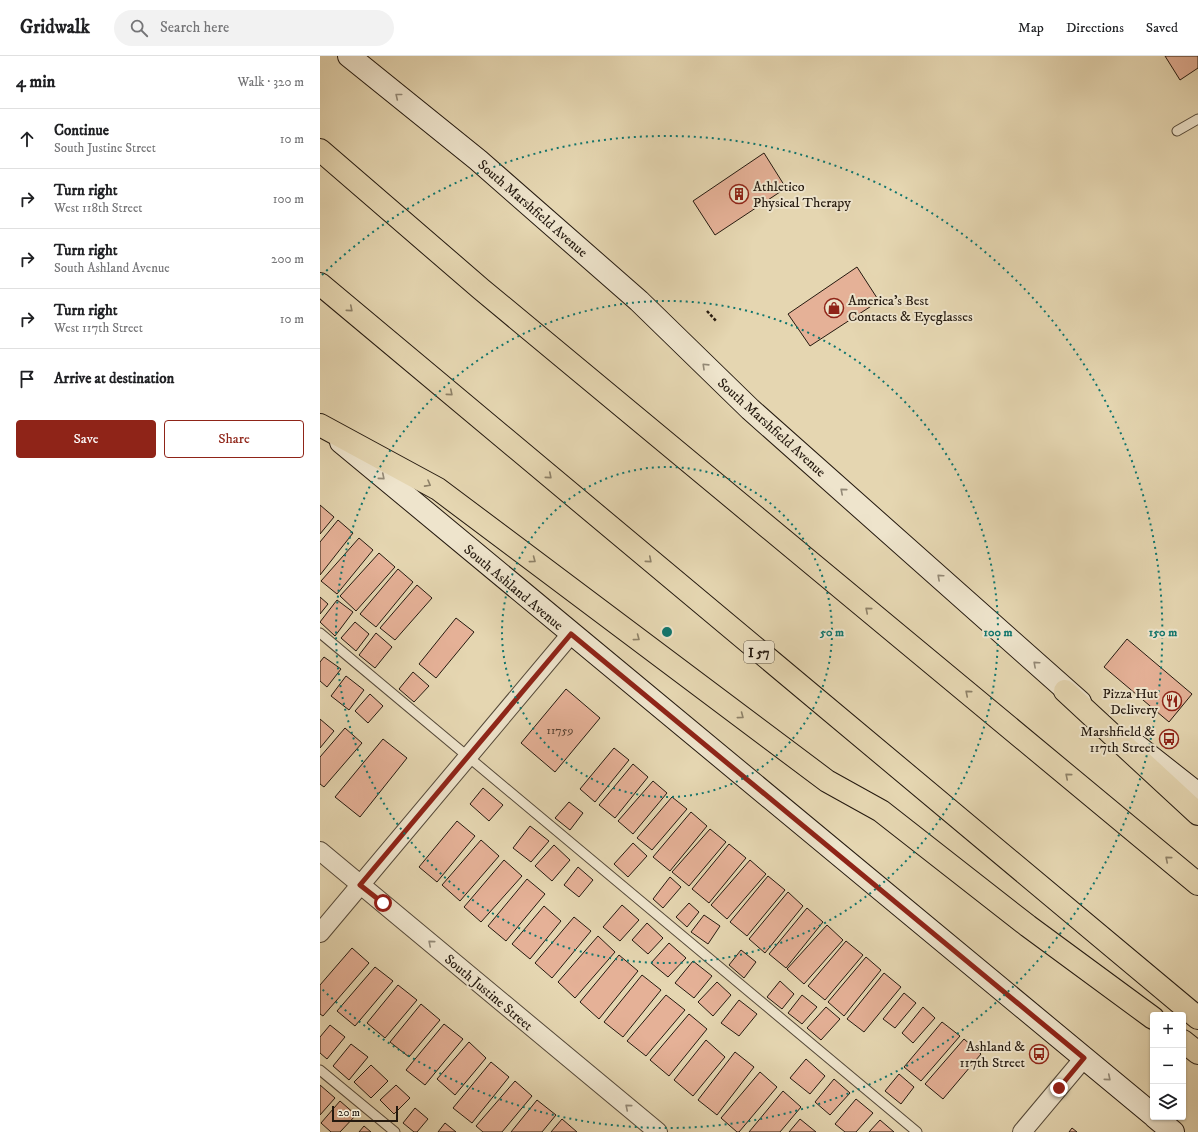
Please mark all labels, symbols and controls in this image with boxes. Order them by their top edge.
search box [114,10,394,46]
text: Gridwalk [20,16,90,39]
icon: search [128,17,150,39]
text: Search here [160,18,229,37]
text: Map [1018,19,1044,37]
text: Directions [1066,19,1124,37]
text: Saved [1146,19,1178,37]
text: 4 min [16,71,55,93]
text: Walk · 320 m [238,74,304,90]
one-way arrow [395,93,402,100]
text: Continue [54,121,109,140]
icon: ahead [16,128,38,150]
text: 10 m [280,131,304,147]
text: South Justine Street [54,140,156,156]
street label: South Marshfield Avenue [474,156,591,262]
place label: Athletico Physical Therapy [753,178,851,212]
text: Turn right [54,181,117,200]
building icon: Athletico Physical Therapy [728,183,750,205]
icon: right [16,188,38,210]
text: 100 m [273,191,304,207]
text: West 118th Street [54,200,143,216]
text: Turn right [54,241,117,260]
icon: right [16,248,38,270]
text: 200 m [271,251,304,267]
text: South Ashland Avenue [54,260,170,276]
place label: America's Best Contacts & Eyeglasses [848,292,973,326]
shop icon: America's Best Contacts & Eyeglasses [823,297,845,319]
text: Turn right [54,301,117,320]
one-way arrow [345,305,353,312]
icon: right [16,308,38,330]
text: 10 m [280,311,304,327]
text: West 117th Street [54,320,143,336]
one-way arrow [702,363,710,370]
icon: arrive [16,368,38,390]
text: Arrive at destination [54,369,174,388]
street label: South Marshfield Avenue [713,374,830,481]
one-way arrow [445,388,452,395]
button: Save [16,420,156,458]
button: Share [164,420,304,458]
one-way arrow [378,472,385,479]
one-way arrow [544,472,552,479]
one-way arrow [424,479,431,486]
one-way arrow [840,488,848,495]
street label: South Ashland Avenue [460,541,567,635]
one-way arrow [644,555,651,562]
one-way arrow [528,556,535,563]
one-way arrow [937,574,945,582]
one-way arrow [865,607,873,614]
centre of rings [660,625,674,639]
text: 50 m [819,625,844,640]
text: 100 m [984,625,1012,640]
text: 150 m [1149,625,1177,640]
one-way arrow [632,634,639,641]
road number: I 57 [744,641,774,663]
one-way arrow [1034,662,1041,669]
place label: Pizza Hut Delivery [1102,685,1159,719]
one-way arrow [965,690,973,697]
restaurant icon: Pizza Hut Delivery [1161,690,1183,712]
one-way arrow [736,712,743,719]
house number: 11759 [546,723,574,738]
place label: Marshfield & 117th Street [1080,723,1156,757]
bus stop icon: Marshfield & 117th Street [1158,728,1180,750]
one-way arrow [1065,773,1073,780]
one-way arrow [1165,857,1173,864]
route start [374,894,392,912]
one-way arrow [428,941,435,948]
street label: South Justine Street [441,951,537,1035]
map controls [1150,1012,1186,1120]
button: + [1150,1012,1186,1048]
place label: Ashland & 117th Street [959,1038,1026,1072]
bus stop icon: Ashland & 117th Street [1028,1043,1050,1065]
button: − [1150,1048,1186,1084]
one-way arrow [1103,1073,1110,1080]
route end [1050,1079,1068,1097]
button: layers [1150,1084,1186,1120]
scale bar [332,1104,398,1123]
one-way arrow [625,1105,632,1112]
text: 20 m [338,1106,360,1120]

